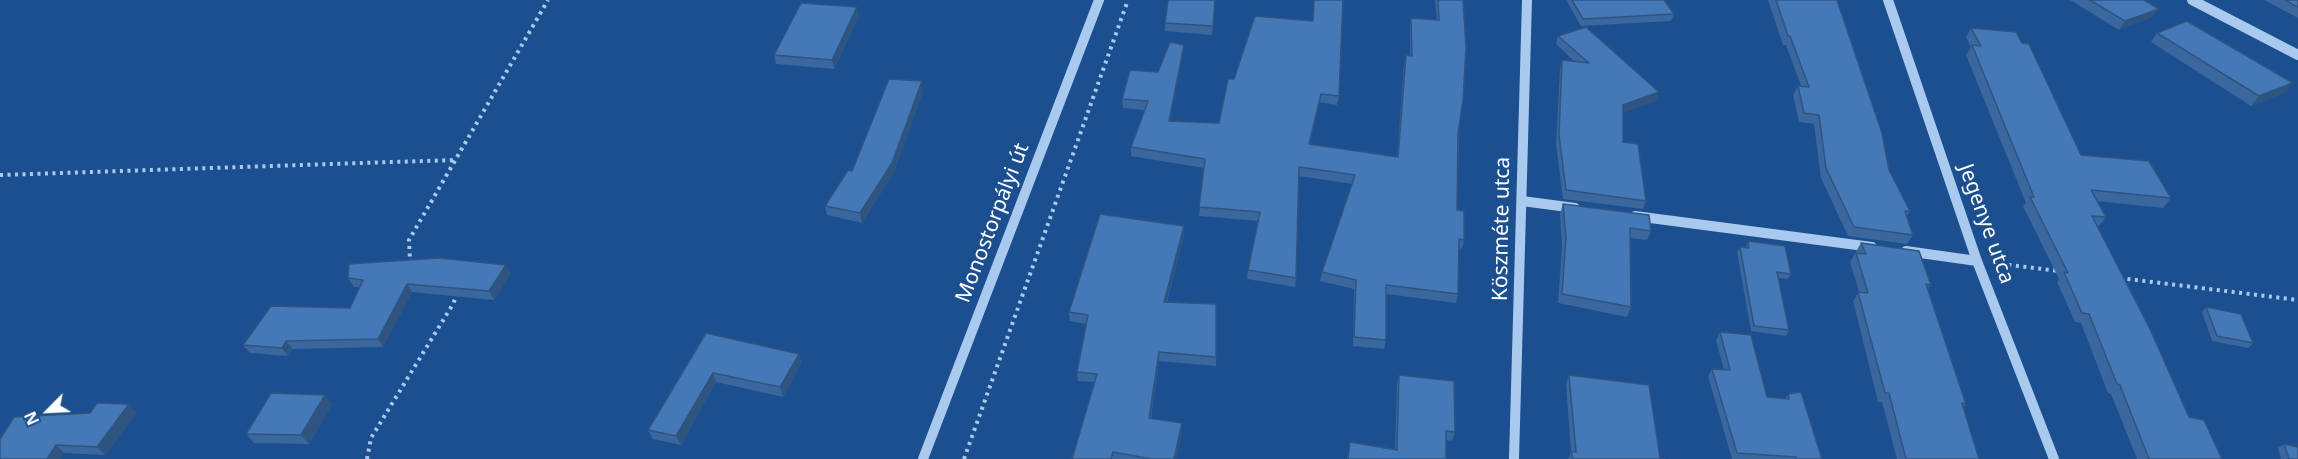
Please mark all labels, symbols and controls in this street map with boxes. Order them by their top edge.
street label: Monostorpályi út [951,140,1035,306]
street label: Köszméte utca [1488,157,1516,301]
street label: Jegenye utca [1953,161,2019,287]
north arrow [18,381,78,441]
text: N [19,408,44,429]

